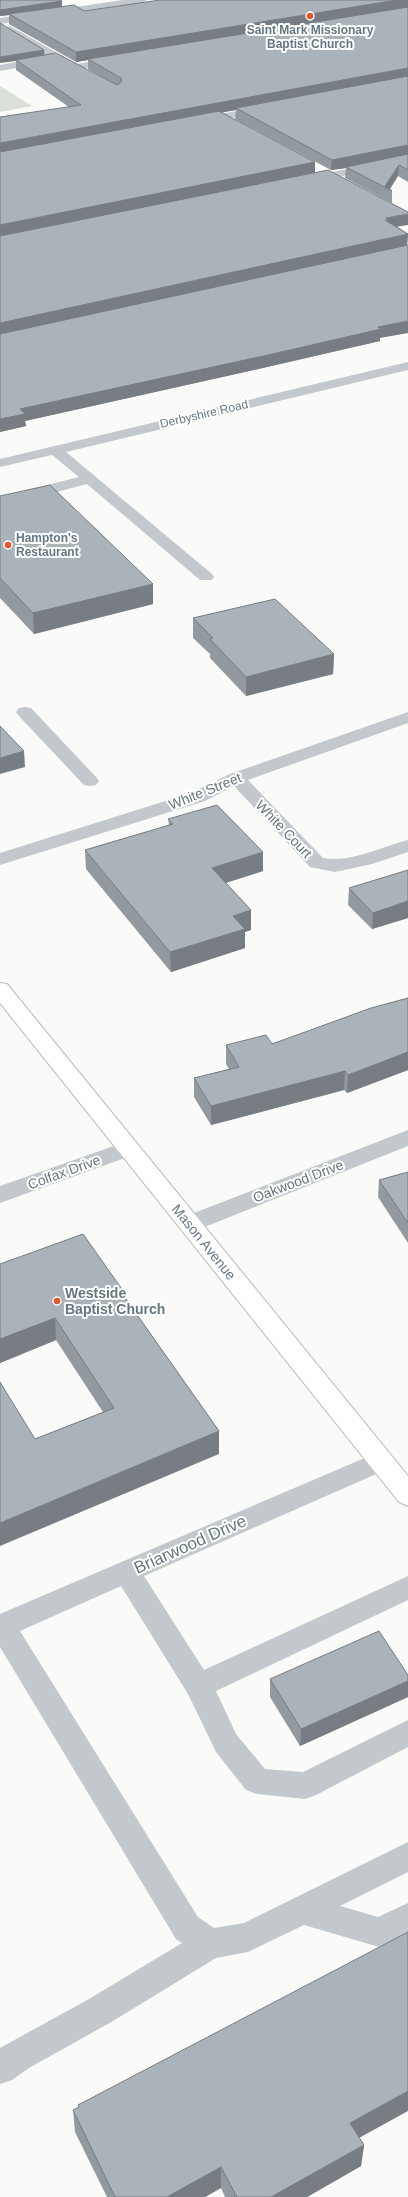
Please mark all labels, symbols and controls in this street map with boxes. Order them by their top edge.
marker: Saint Mark Missionary Baptist Church [305,11,315,21]
place label: Saint Mark Missionary Baptist Church [247,23,374,51]
street label: Derbyshire Road [159,397,249,431]
place label: Hampton's Restaurant [16,531,79,559]
marker: Hampton's Restaurant [3,540,13,550]
street label: White Street [166,769,244,813]
street label: White Court [253,797,315,861]
street label: Colfax Drive [25,1151,103,1193]
street label: Oakwood Drive [250,1156,346,1206]
street label: Mason Avenue [169,1201,239,1283]
place label: Westside Baptist Church [65,1285,165,1317]
marker: Westside Baptist Church [52,1296,62,1306]
street label: Briarwood Drive [131,1511,249,1578]

